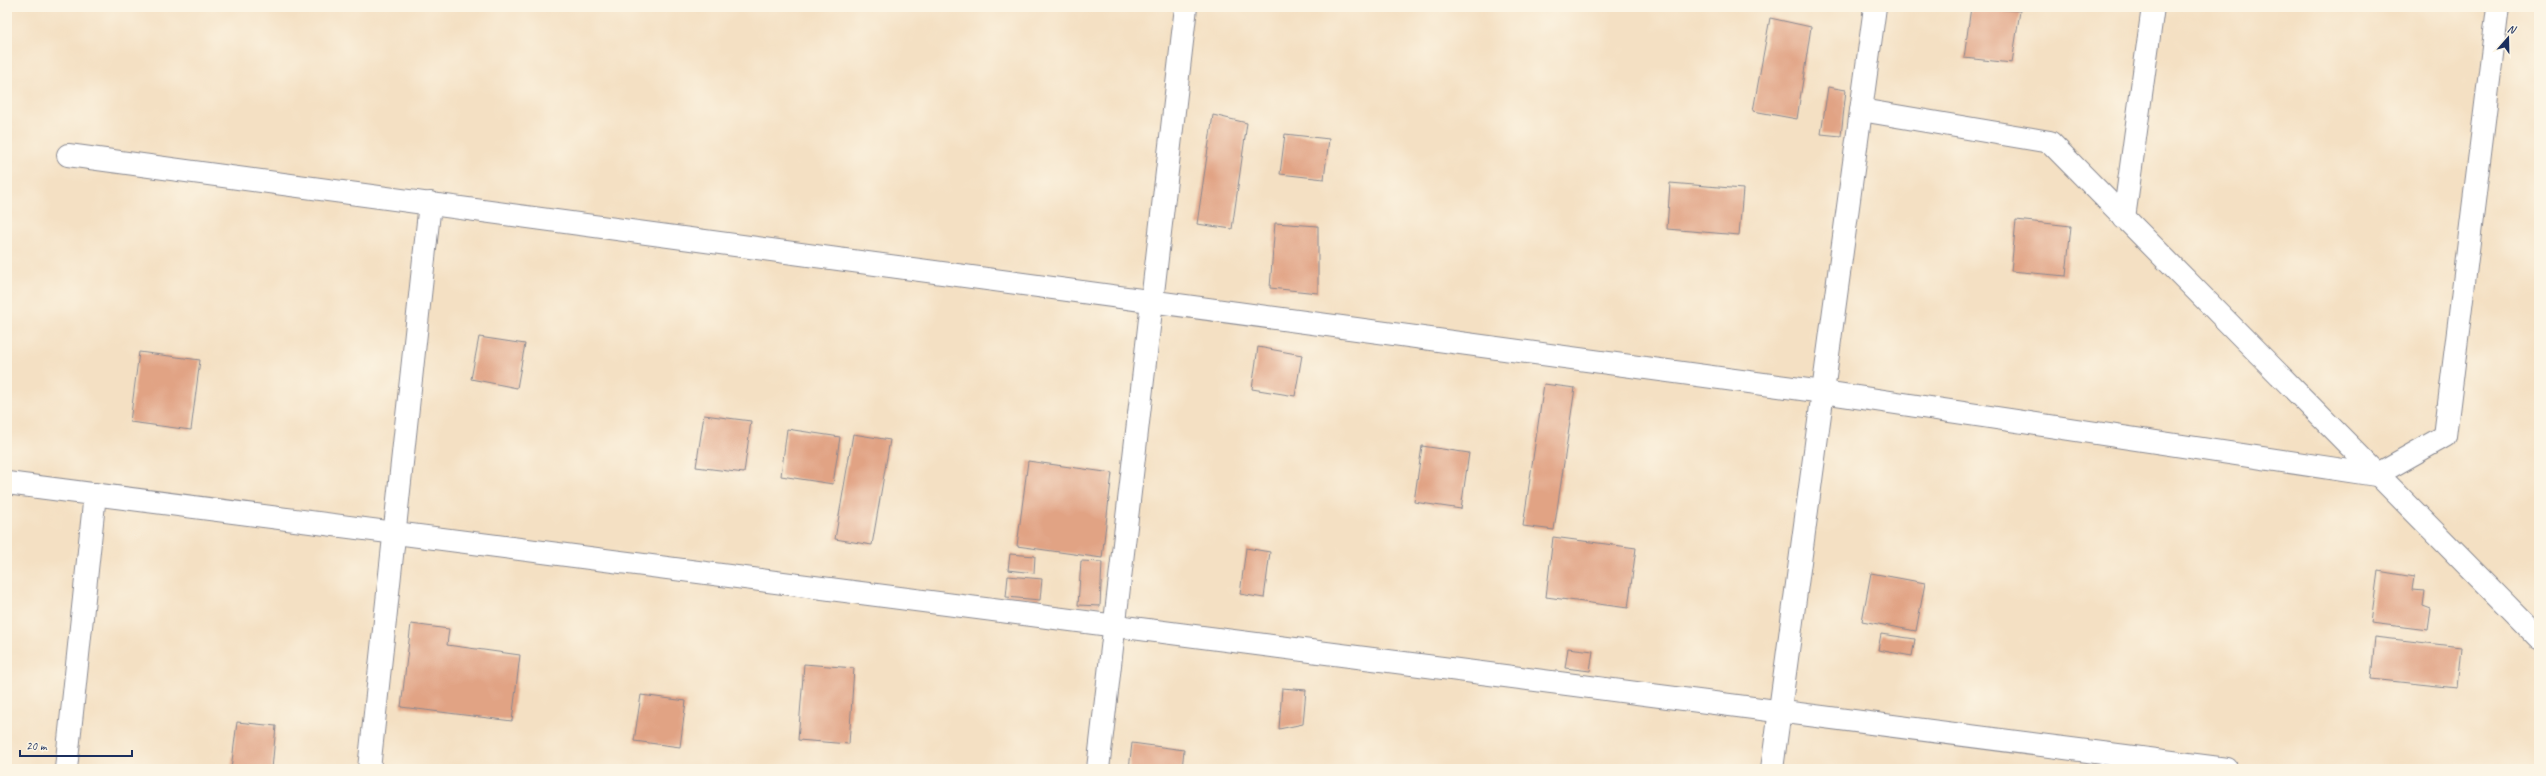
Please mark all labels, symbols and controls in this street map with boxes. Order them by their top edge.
north arrow [2488,18,2528,58]
text: N [2506,21,2519,37]
scale bar [20,732,132,758]
text: 20 m [26,738,48,754]

